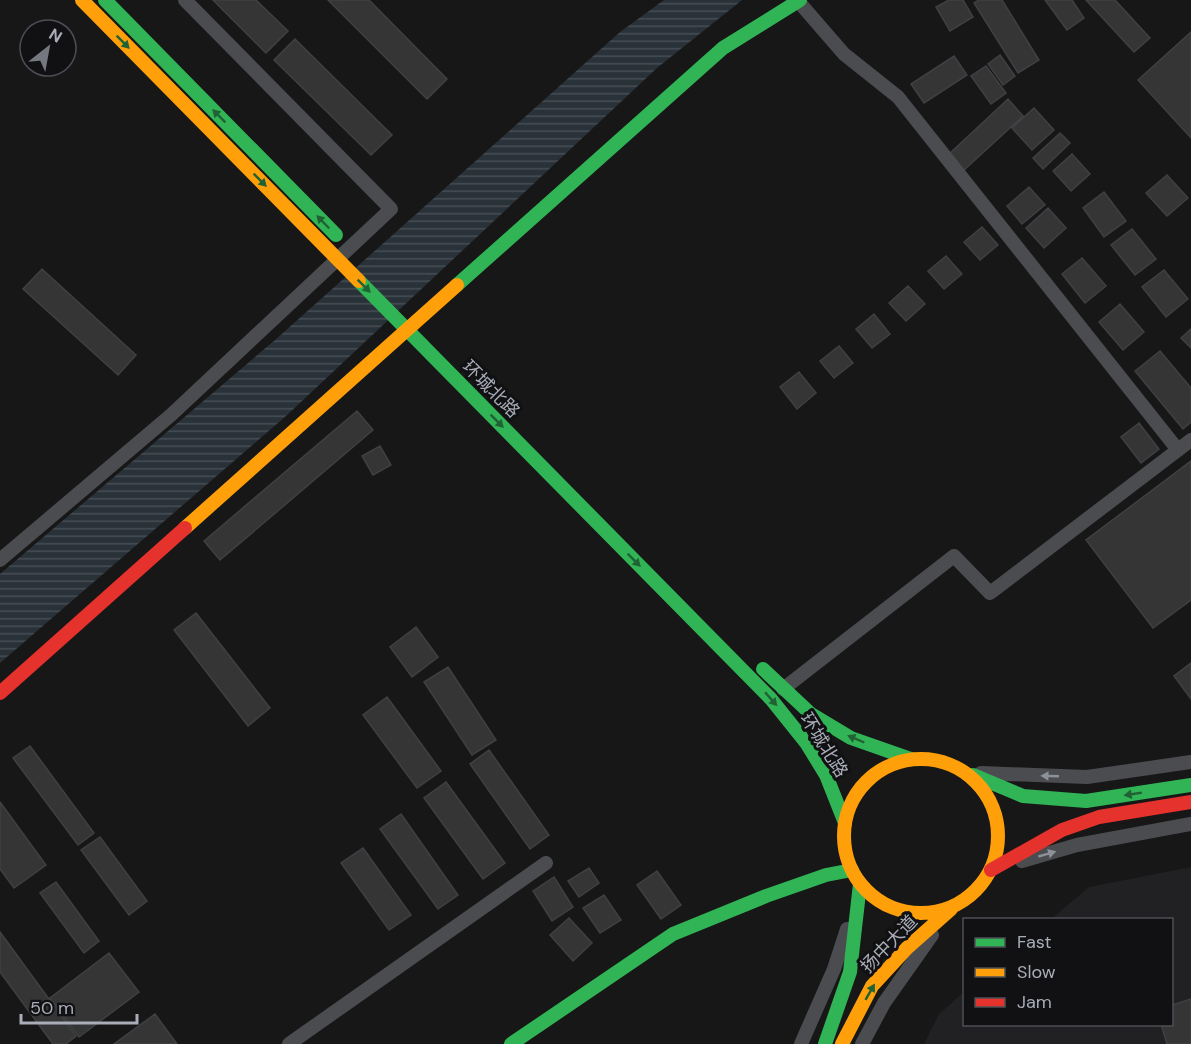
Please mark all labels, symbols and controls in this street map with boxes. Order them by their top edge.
north arrow [18,18,78,78]
text: N [45,24,66,48]
one-way arrow [116,34,130,48]
one-way arrow [212,109,226,124]
one-way arrow [253,173,267,187]
one-way arrow [317,216,331,230]
one-way arrow [357,279,371,293]
street label: 环城北路 [457,355,525,423]
one-way arrow [490,414,504,428]
one-way arrow [627,553,641,567]
one-way arrow [764,692,778,707]
street label: 环城北路 [795,708,853,782]
one-way arrow [846,734,864,744]
one-way arrow [1040,771,1059,781]
one-way arrow [1124,790,1143,799]
one-way arrow [1038,849,1056,858]
street label: 扬中大道 [855,910,923,978]
legend [963,918,1173,1026]
text: Fast [1017,930,1052,954]
text: Slow [1017,960,1056,984]
one-way arrow [864,984,875,1000]
scale bar [21,987,136,1025]
text: Jam [1017,990,1052,1014]
text: 50 m [30,996,74,1020]

